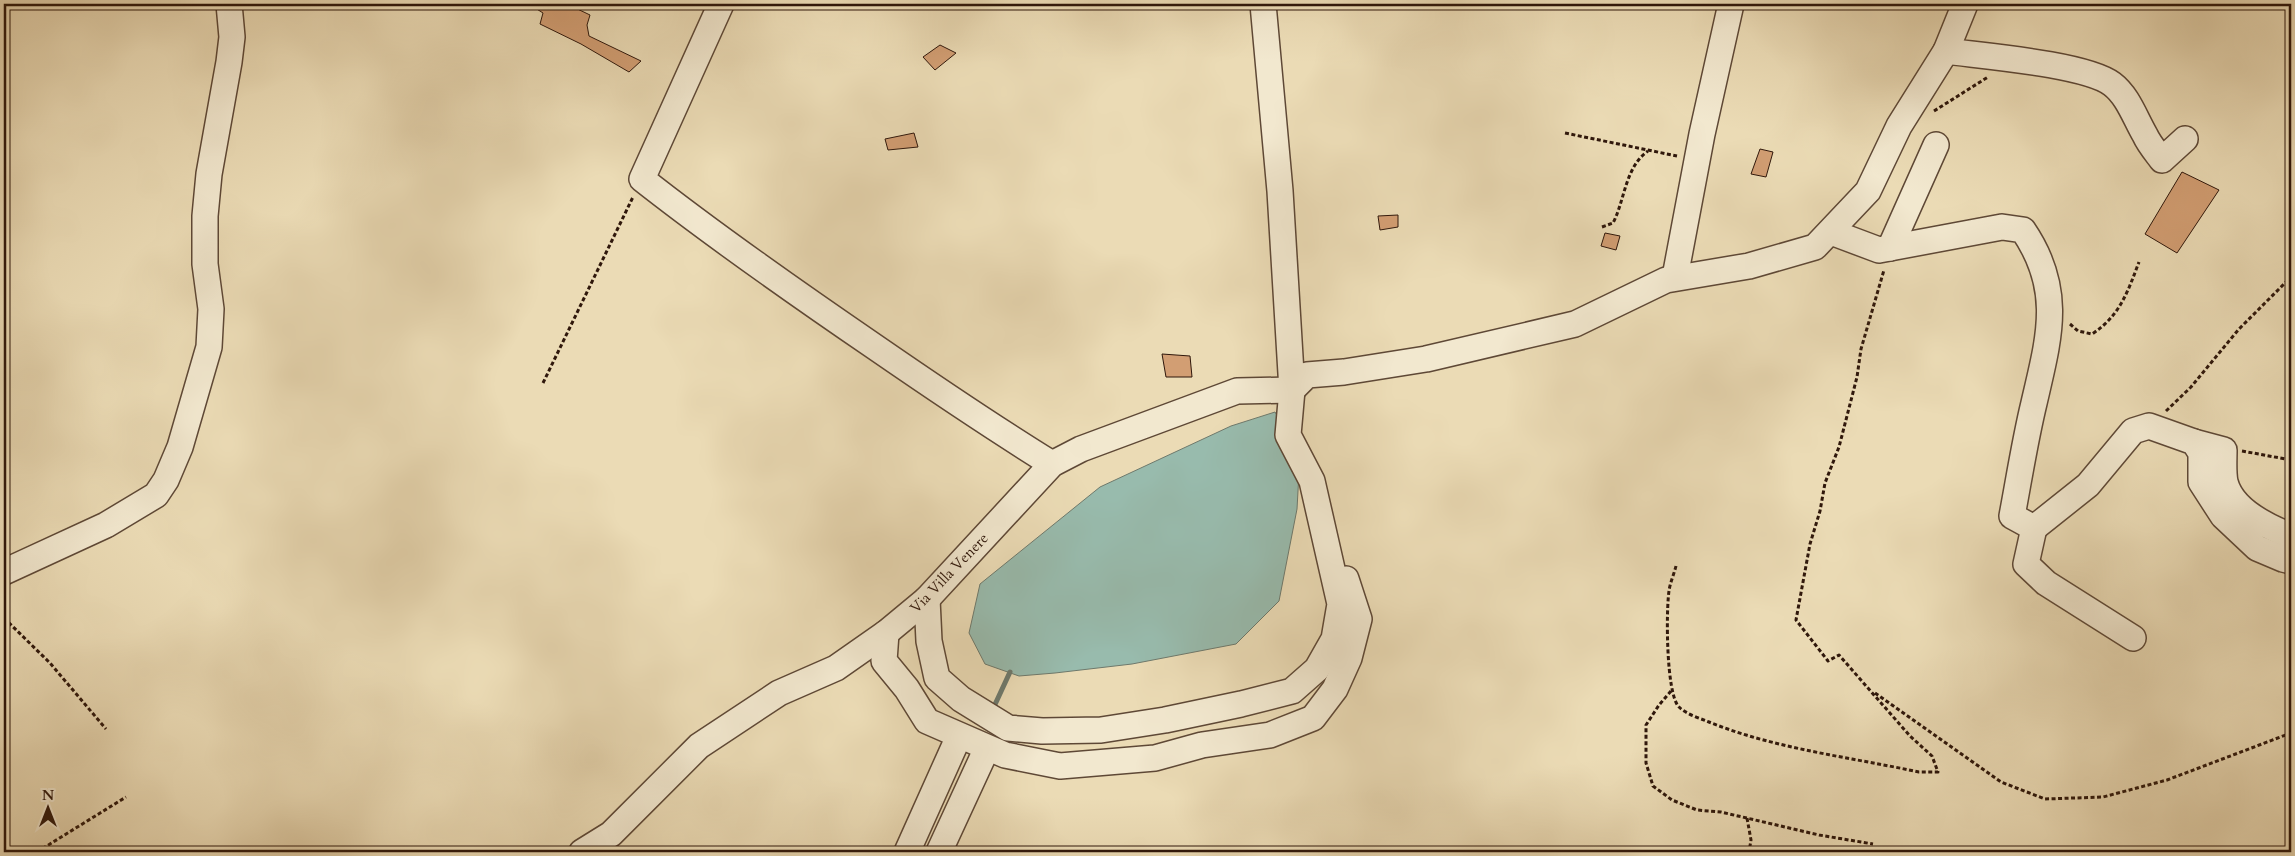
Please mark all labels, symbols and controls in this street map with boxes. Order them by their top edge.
street label: Via Villa Venere [905,528,993,618]
north arrow [22,784,72,834]
text: N [42,786,54,805]

